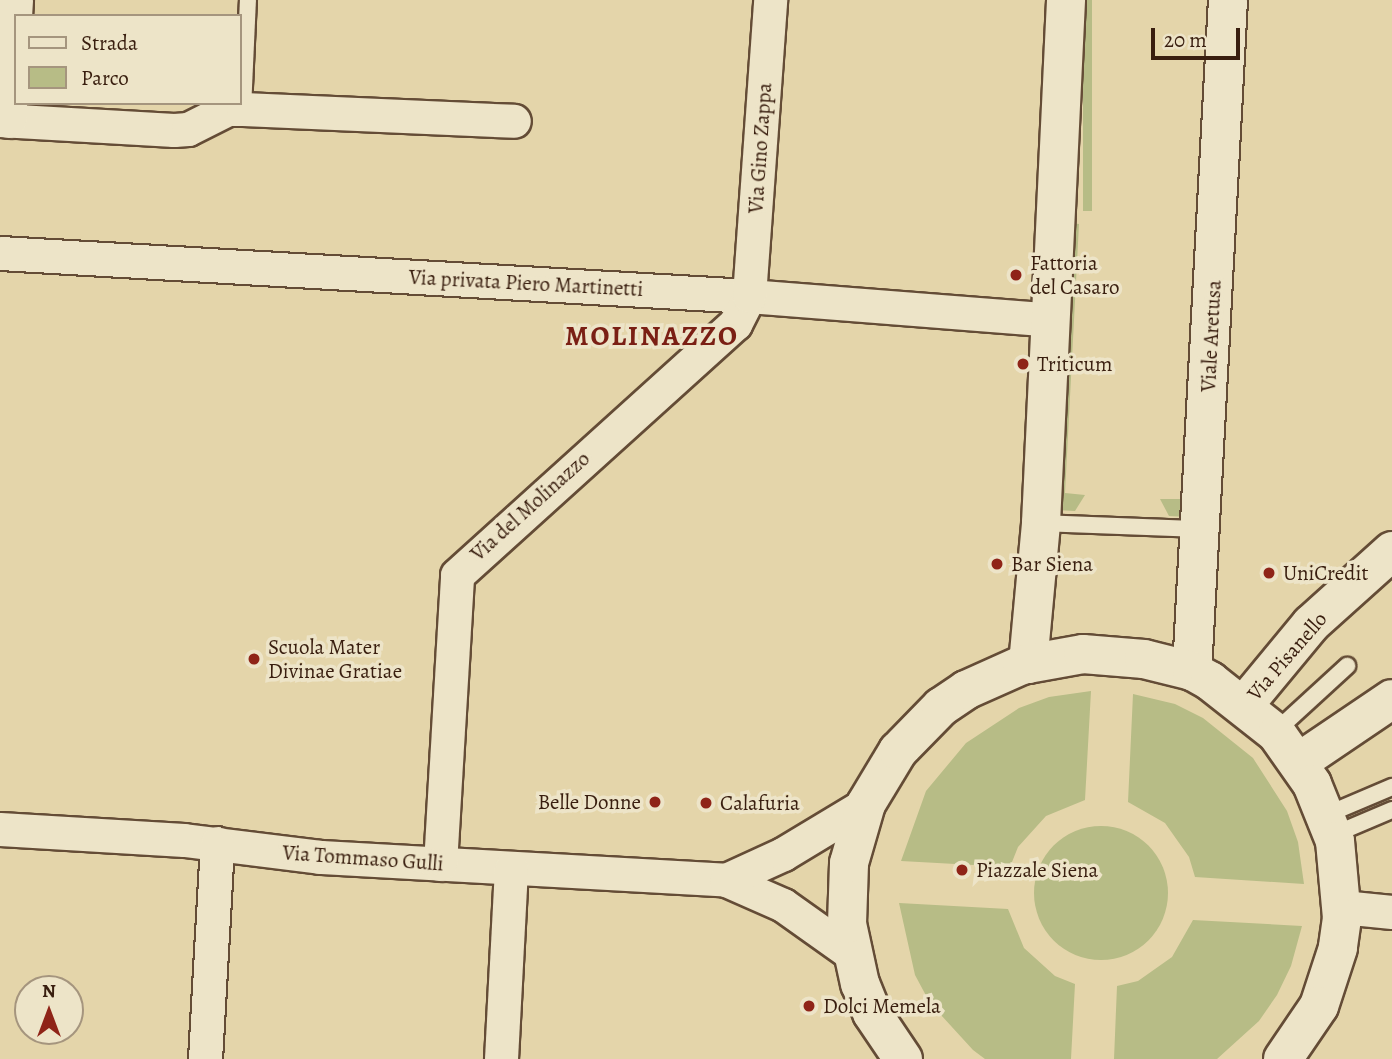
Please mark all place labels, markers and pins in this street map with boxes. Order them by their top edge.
place label: Fattoria del Casaro [1030,250,1119,300]
marker: Fattoria del Casaro [1008,267,1024,283]
place label: Triticum [1037,351,1112,377]
marker: Triticum [1015,356,1031,372]
place label: Bar Siena [1011,551,1093,577]
marker: Bar Siena [989,556,1005,572]
place label: UniCredit [1283,560,1368,586]
marker: UniCredit [1261,565,1277,581]
place label: Scuola Mater Divinae Gratiae [268,634,402,684]
marker: Scuola Mater Divinae Gratiae [246,651,262,667]
place label: Belle Donne [538,789,641,815]
place label: Calafuria [720,790,800,816]
marker: Belle Donne [647,794,663,810]
marker: Calafuria [698,795,714,811]
place label: Piazzale Siena [976,857,1098,883]
marker: Piazzale Siena [954,862,970,878]
place label: Dolci Memela [823,993,941,1019]
marker: Dolci Memela [801,998,817,1014]

